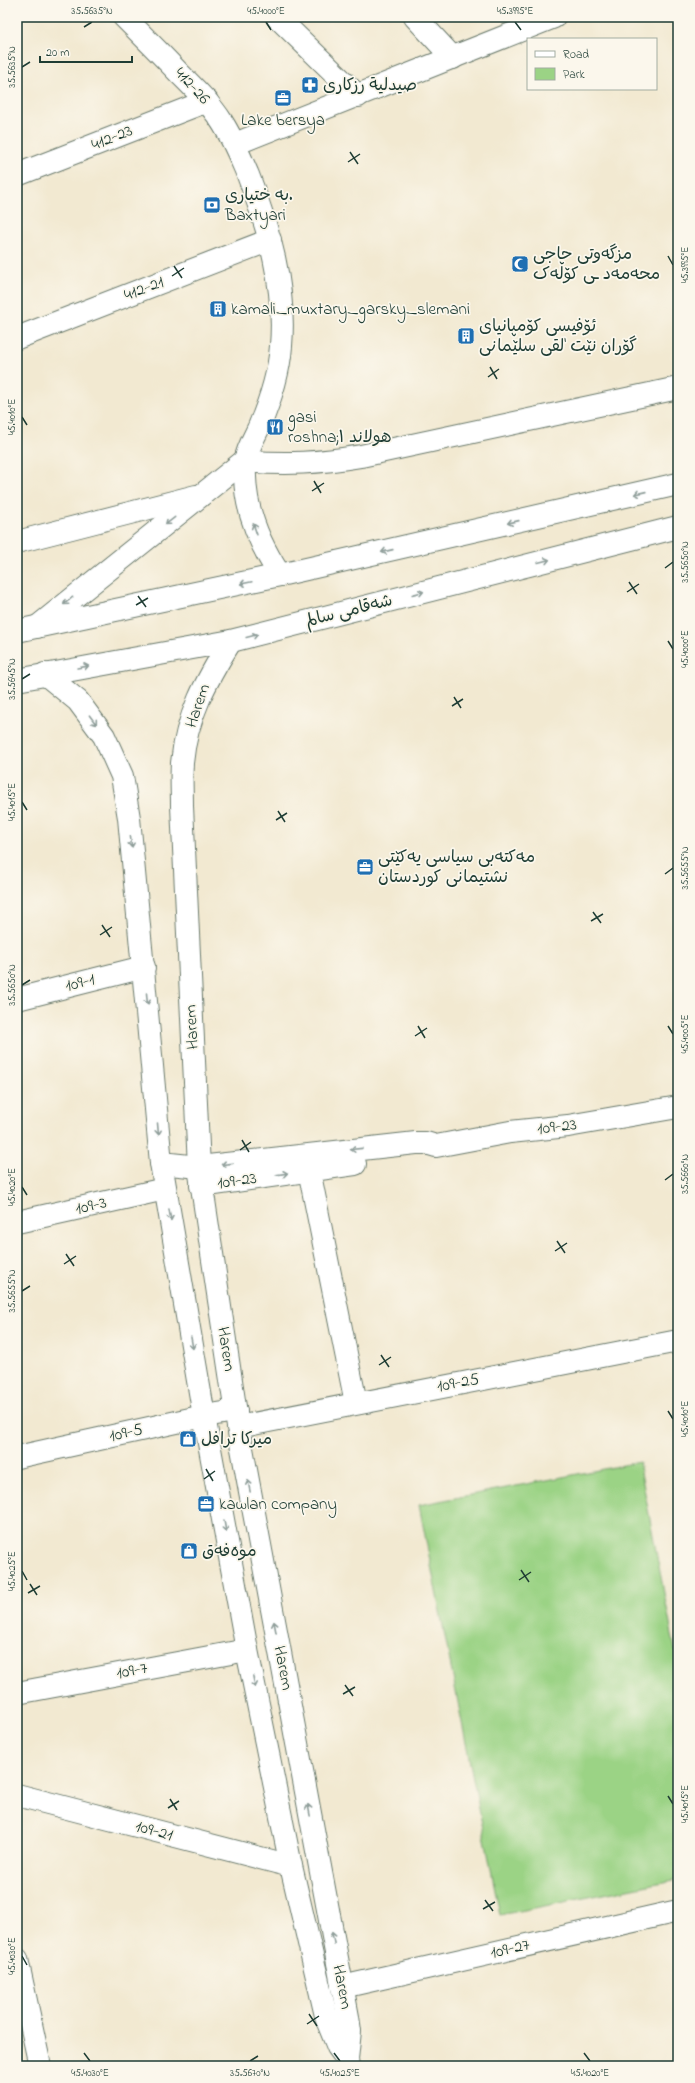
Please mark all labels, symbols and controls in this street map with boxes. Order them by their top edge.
text: 35.5635°N [71,4,113,19]
text: 45.4000°E [247,4,285,19]
text: 45.3995°E [497,4,533,19]
scale bar [40,38,132,64]
legend [527,38,657,90]
text: 20 m [46,44,69,62]
text: 35.5635°N [5,46,20,88]
text: Road [563,46,589,64]
street label: 412-26 [168,62,216,111]
text: Park [563,66,585,84]
place label: صیدلیة رزکاری [323,73,417,98]
pharmacy icon: صیدلیة رزکاری [300,75,320,95]
office icon: Lake bersya [273,88,293,108]
place label: Lake bersya [241,108,325,134]
street label: 412-23 [88,118,136,158]
place label: به ختیاری. Baxtyari [224,183,293,229]
bank icon: به ختیاری. Baxtyari [202,195,222,215]
place label: مزگەوتی حاجی محەمەد ـی کۆڵەک [533,242,660,287]
text: 45.3995°E [678,247,693,283]
mosque icon: مزگەوتی حاجی محەمەد ـی کۆڵەک [510,254,530,274]
street label: 412-21 [120,270,168,308]
place label: kamali_muxtary_garsky_slemani [231,297,470,324]
building icon: kamali_muxtary_garsky_slemani [208,299,228,319]
place label: ئۆفیسی کۆمپانیای گۆران نێت 'لقی سلێمانی [479,314,637,359]
building icon: ئۆفیسی کۆمپانیای گۆران نێت 'لقی سلێمانی [456,326,476,346]
text: 45.4010°E [5,399,20,435]
place label: gasi roshna;ھولاند ١ [287,405,392,450]
restaurant icon: gasi roshna;ھولاند ١ [265,417,285,437]
one-way arrow [634,489,647,497]
one-way arrow [165,516,176,525]
one-way arrow [507,518,520,526]
one-way arrow [251,523,259,535]
text: 35.5650°N [678,541,693,583]
one-way arrow [380,547,393,555]
one-way arrow [538,557,551,564]
one-way arrow [240,579,253,587]
street label: شەقامی سالم [303,588,395,634]
one-way arrow [412,589,425,596]
one-way arrow [63,597,74,606]
text: 45.4000°E [678,630,693,668]
one-way arrow [245,631,258,639]
text: 35.5645°N [5,658,20,700]
one-way arrow [76,663,89,671]
street label: Harem [179,681,217,731]
one-way arrow [88,715,97,726]
text: 45.4015°E [5,783,20,821]
one-way arrow [128,835,135,848]
place label: مەکتەبی سیاسی یەکێتی نشتیمانی کوردستان [378,845,535,890]
text: 35.5655°N [678,846,693,889]
office icon: مەکتەبی سیاسی یەکێتی نشتیمانی کوردستان [355,857,375,877]
text: 35.5650°N [5,964,20,1006]
street label: 109-1 [63,967,98,999]
one-way arrow [143,992,150,1005]
street label: Harem [178,1004,206,1050]
text: 45.4005°E [678,1014,693,1054]
street label: 109-23 [536,1112,578,1142]
one-way arrow [154,1122,161,1135]
one-way arrow [350,1146,363,1153]
text: 35.5660°N [678,1154,693,1194]
one-way arrow [221,1160,234,1167]
street label: 109-23 [216,1166,258,1196]
text: 45.4020°E [5,1168,20,1206]
one-way arrow [275,1170,288,1178]
street label: 109-3 [73,1190,109,1222]
one-way arrow [166,1208,174,1221]
text: 35.5655°N [5,1269,20,1312]
street label: Harem [210,1325,242,1373]
one-way arrow [188,1337,196,1350]
street label: 109-25 [435,1367,481,1399]
text: 45.4010°E [678,1401,693,1437]
street label: 109-5 [107,1417,146,1449]
place label: ميركا ترافل [201,1427,272,1452]
shop icon: ميركا ترافل [178,1429,198,1449]
one-way arrow [245,1480,253,1493]
place label: kawlan company [219,1492,337,1518]
office icon: kawlan company [196,1494,216,1514]
one-way arrow [221,1520,229,1533]
place label: موەفەق [202,1539,257,1564]
shop icon: موەفەق [179,1541,199,1561]
text: 45.4025°E [5,1551,20,1591]
one-way arrow [271,1621,279,1634]
street label: Harem [266,1643,300,1693]
street label: 109-7 [114,1656,150,1686]
one-way arrow [250,1675,258,1688]
text: 45.4015°E [678,1785,693,1823]
one-way arrow [305,1804,313,1817]
street label: 109-21 [132,1814,176,1848]
one-way arrow [329,1932,337,1945]
street label: 109-27 [488,1932,532,1966]
text: 45.4030°E [5,1937,20,1975]
street label: Harem [325,1962,359,2012]
text: 45.4030°E [71,2066,109,2081]
text: 35.5670°N [230,2066,270,2081]
text: 45.4025°E [320,2066,360,2081]
text: 45.4020°E [571,2066,609,2081]

